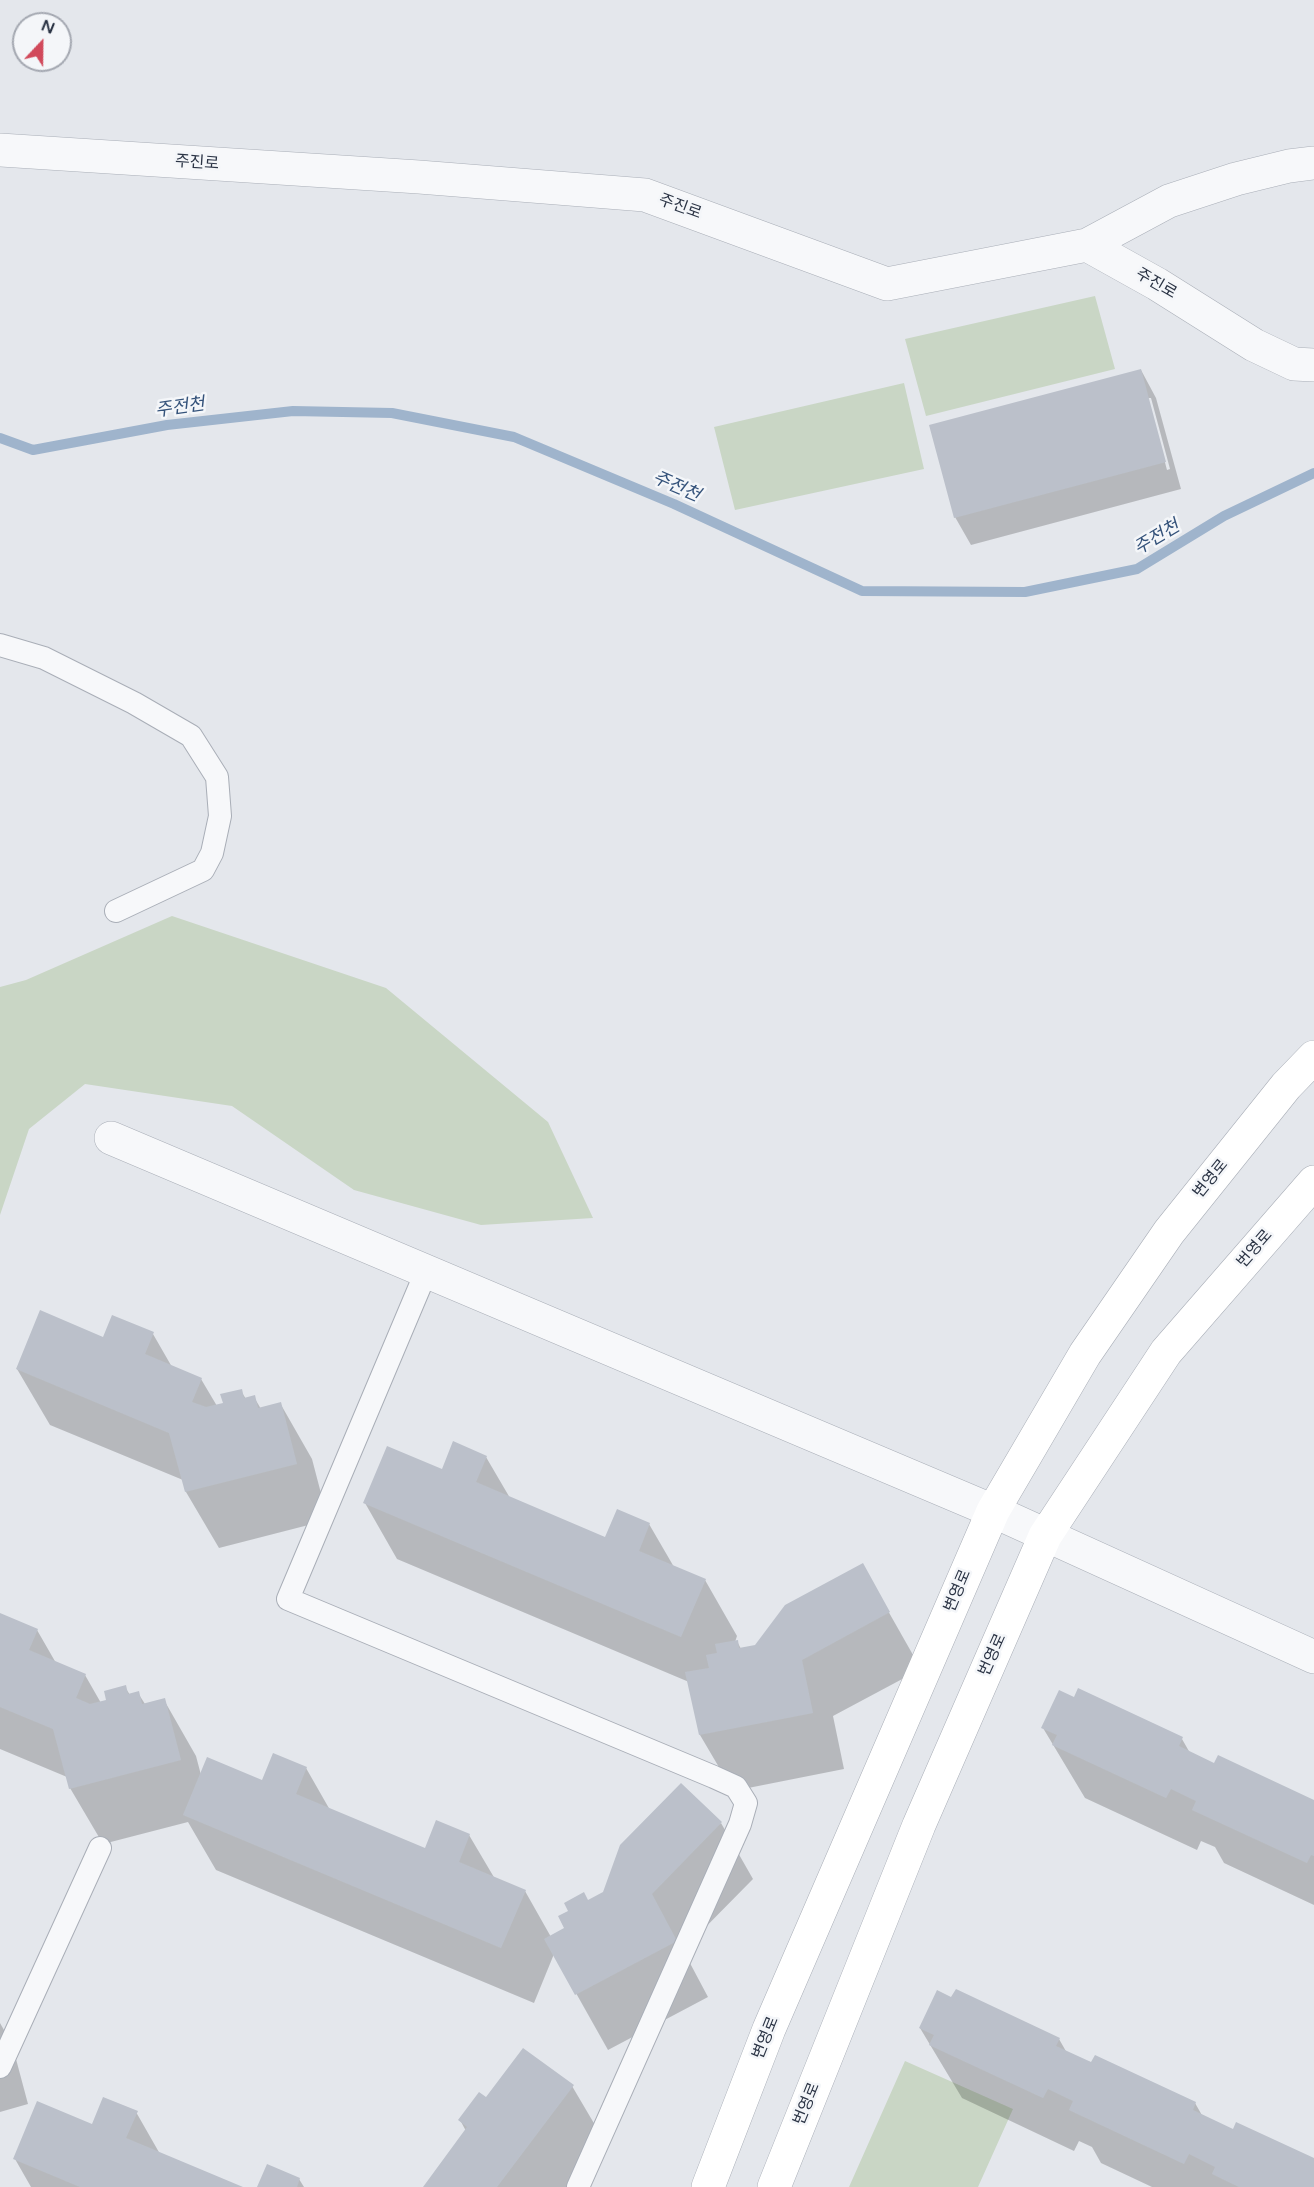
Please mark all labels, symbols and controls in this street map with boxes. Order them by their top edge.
north arrow [12,12,72,72]
text: N [38,15,58,39]
street label: 주진로 [174,152,220,174]
street label: 주진로 [656,190,704,224]
street label: 주진로 [1132,265,1180,303]
water label: 주전천 [154,394,206,422]
water label: 주전천 [649,467,703,507]
water label: 주전천 [1130,516,1184,560]
street label: 변영로 [1190,1156,1232,1202]
street label: 번영로 [1233,1226,1277,1272]
street label: 변영로 [941,1567,975,1615]
street label: 번영로 [975,1631,1011,1679]
street label: 변영로 [749,2014,783,2062]
street label: 번영로 [790,2080,824,2128]

